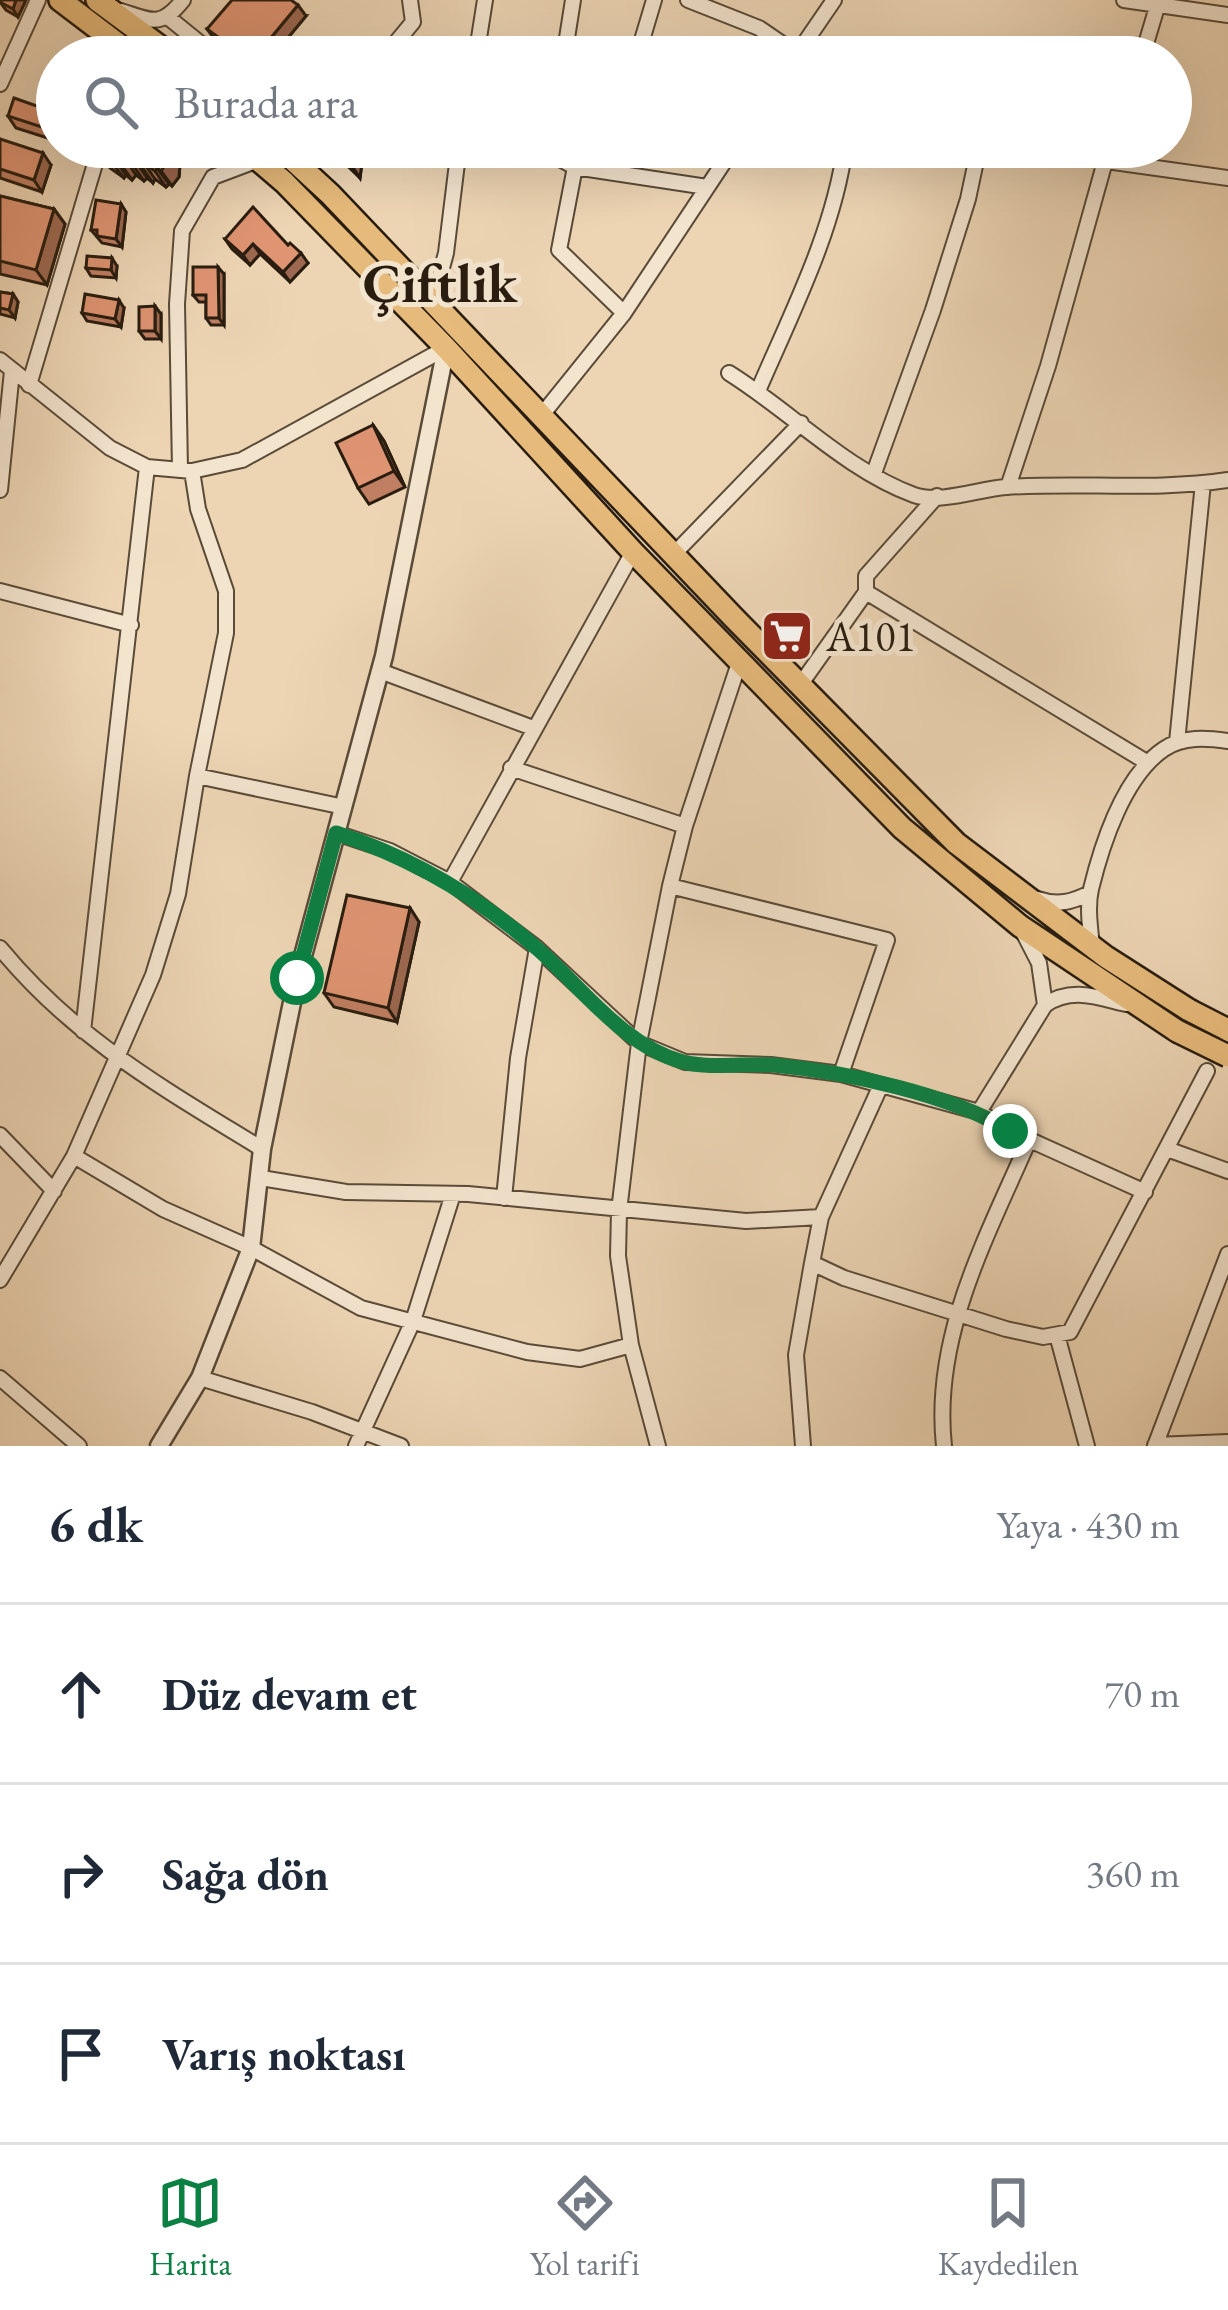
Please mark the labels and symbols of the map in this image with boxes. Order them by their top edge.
district label: Çiftlik [363,248,519,318]
supermarket icon: A101 [759,608,815,664]
place label: A101 [825,609,916,664]
route start [270,951,324,1005]
route end [983,1104,1037,1158]

